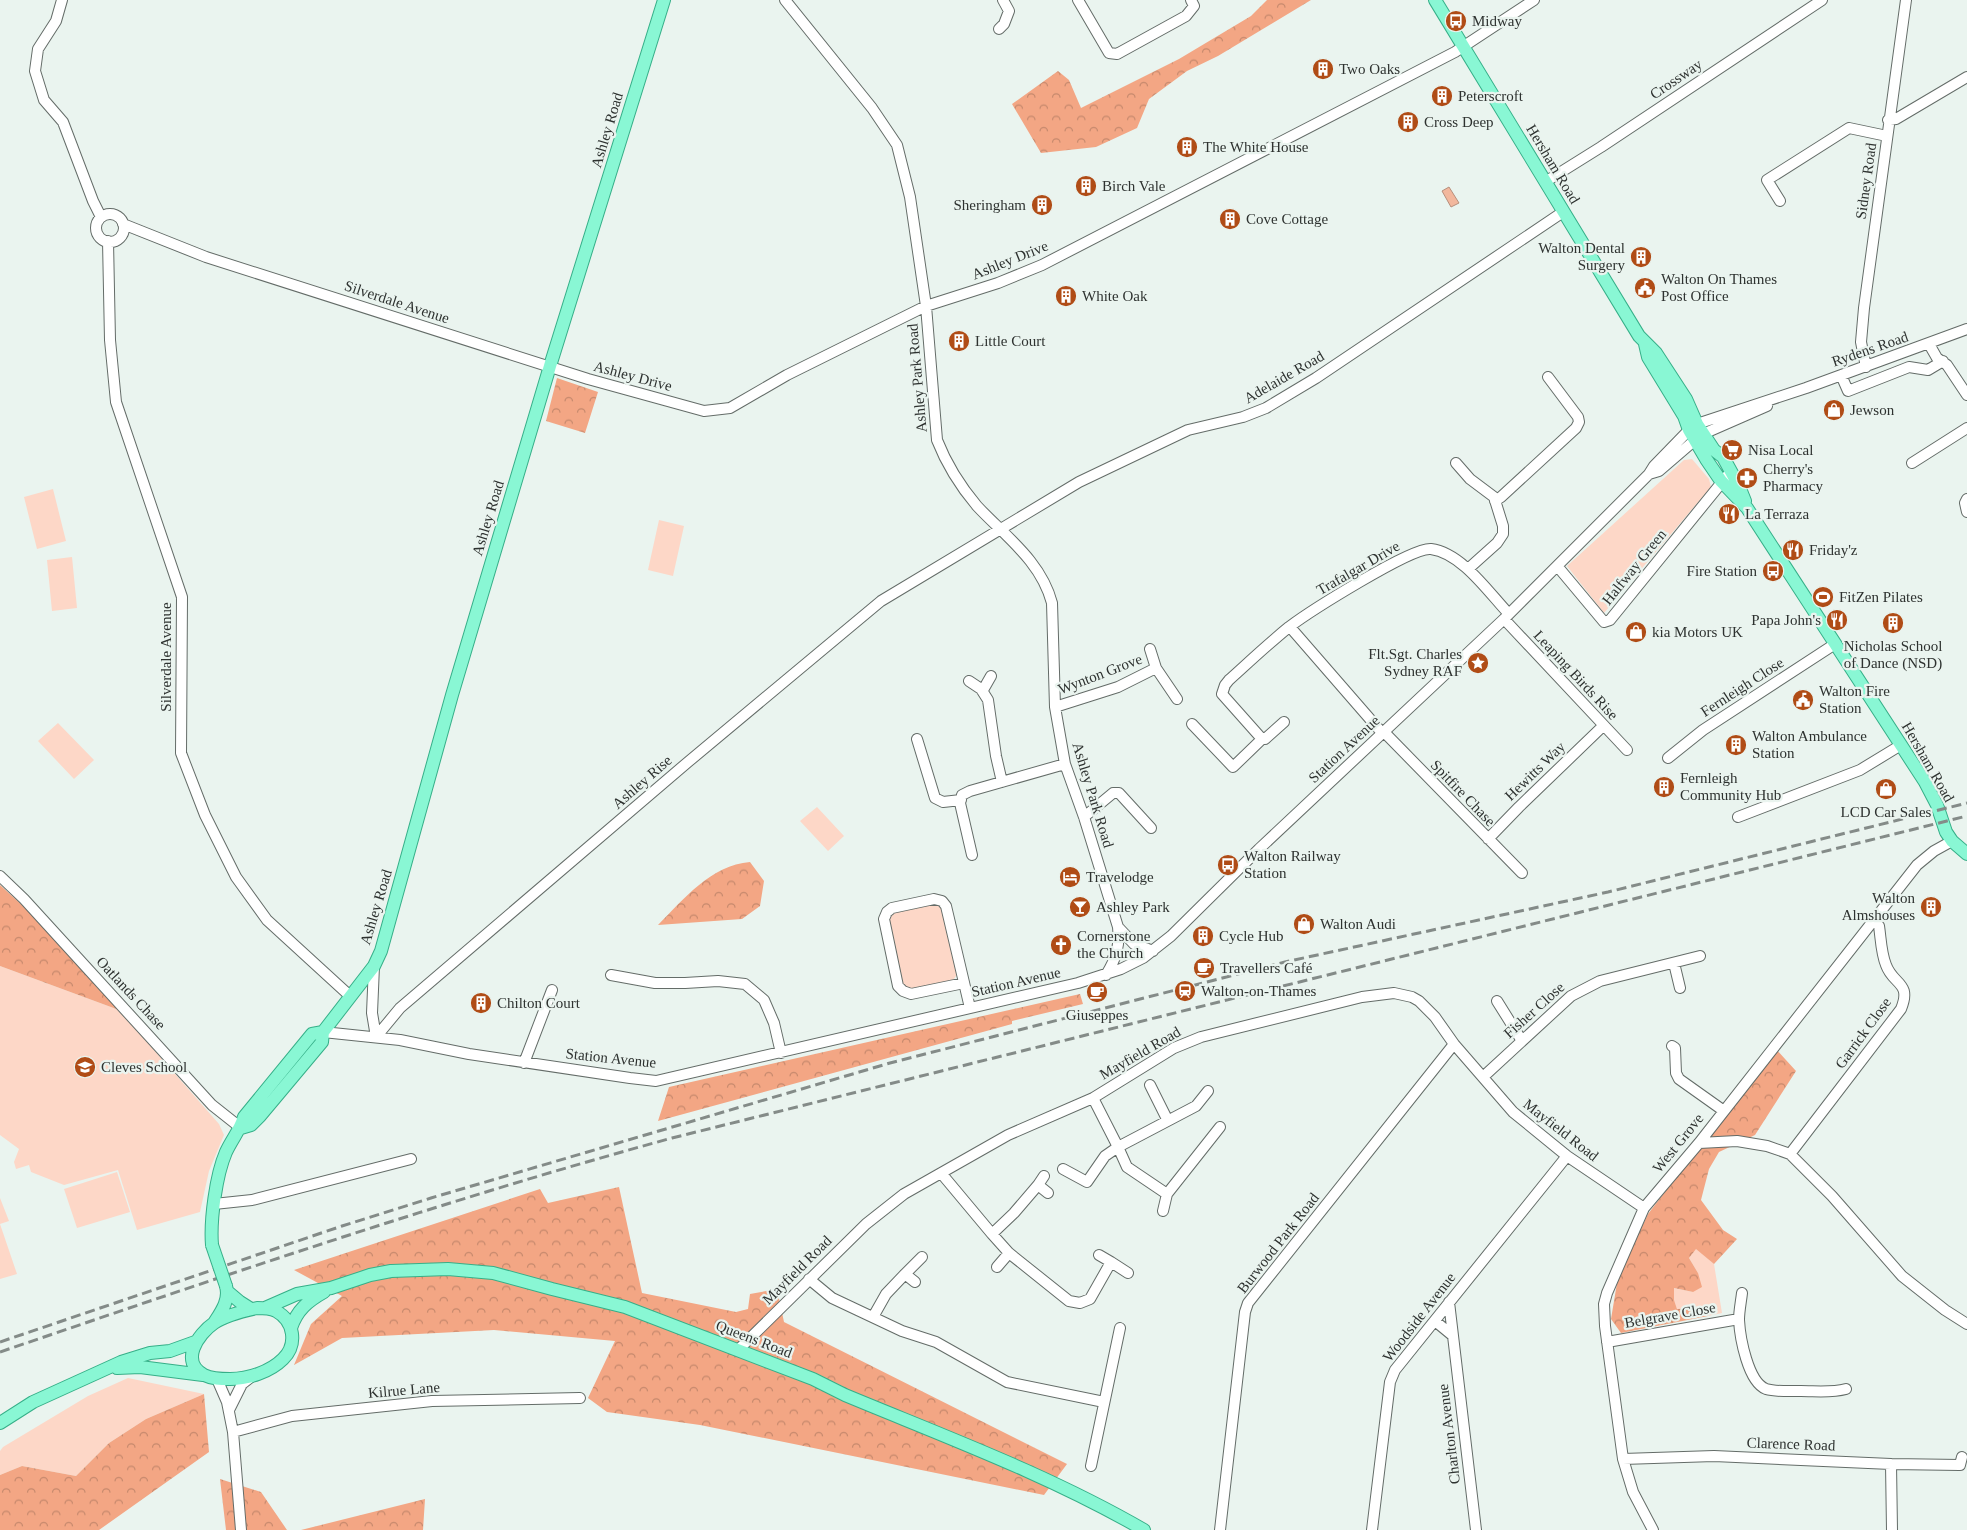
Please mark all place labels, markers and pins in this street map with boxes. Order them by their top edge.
bus stop icon: Midway [1444,9,1468,33]
place label: Midway [1472,13,1522,29]
building icon: Two Oaks [1311,57,1335,81]
place label: Two Oaks [1339,61,1400,77]
building icon: Peterscroft [1430,84,1454,108]
place label: Peterscroft [1458,88,1524,104]
building icon: Cross Deep [1396,110,1420,134]
place label: Cross Deep [1424,114,1494,130]
building icon: The White House [1175,135,1199,159]
place label: The White House [1203,139,1309,155]
building icon: Birch Vale [1074,174,1098,198]
place label: Birch Vale [1102,178,1166,194]
building icon: Sheringham [1030,193,1054,217]
place label: Sheringham [954,197,1026,213]
building icon: Cove Cottage [1218,207,1242,231]
place label: Cove Cottage [1246,211,1328,227]
place label: Walton Dental Surgery [1538,240,1625,273]
building icon: Walton Dental Surgery [1629,245,1653,269]
place label: Walton On Thames Post Office [1661,271,1777,304]
public building icon: Walton On Thames Post Office [1633,276,1657,300]
building icon: White Oak [1054,284,1078,308]
place label: White Oak [1082,288,1148,304]
building icon: Little Court [947,329,971,353]
place label: Little Court [975,333,1046,349]
shop icon: Jewson [1822,398,1846,422]
place label: Jewson [1850,402,1895,418]
supermarket icon: Nisa Local [1720,438,1744,462]
place label: Nisa Local [1748,442,1813,458]
place label: Cherry's Pharmacy [1763,461,1823,494]
pharmacy icon: Cherry's Pharmacy [1735,466,1759,490]
restaurant icon: La Terraza [1717,502,1741,526]
place label: La Terraza [1745,506,1809,522]
restaurant icon: Friday'z [1781,538,1805,562]
place label: Friday'z [1809,542,1858,558]
bus stop icon: Fire Station [1761,559,1785,583]
place label: Fire Station [1687,563,1757,579]
sports icon: FitZen Pilates [1811,585,1835,609]
place label: FitZen Pilates [1839,589,1923,605]
restaurant icon: Papa John's [1825,608,1849,632]
building icon: Nicholas School of Dance (NSD) [1881,611,1905,635]
place label: Papa John's [1751,612,1821,628]
shop icon: kia Motors UK [1624,620,1648,644]
place label: kia Motors UK [1652,624,1743,640]
place label: Nicholas School of Dance (NSD) [1844,638,1942,672]
place label: Flt.Sgt. Charles Sydney RAF [1368,646,1462,679]
place icon: Flt.Sgt. Charles Sydney RAF [1466,651,1490,675]
place label: Walton Fire Station [1819,683,1890,716]
public building icon: Walton Fire Station [1791,688,1815,712]
place label: Walton Ambulance Station [1752,728,1867,761]
building icon: Walton Ambulance Station [1724,733,1748,757]
place label: Fernleigh Community Hub [1680,770,1781,803]
building icon: Fernleigh Community Hub [1652,775,1676,799]
shop icon: LCD Car Sales [1874,777,1898,801]
place label: LCD Car Sales [1841,804,1932,820]
place label: Walton Railway Station [1244,848,1341,881]
bus stop icon: Walton Railway Station [1216,853,1240,877]
hotel icon: Travelodge [1058,865,1082,889]
place label: Travelodge [1086,869,1154,885]
place label: Walton Almshouses [1842,890,1915,923]
bar icon: Ashley Park [1068,895,1092,919]
building icon: Walton Almshouses [1919,895,1943,919]
place label: Ashley Park [1096,899,1170,915]
shop icon: Walton Audi [1292,912,1316,936]
place label: Walton Audi [1320,916,1396,932]
building icon: Cycle Hub [1191,924,1215,948]
place label: Cornerstone the Church [1077,928,1151,961]
place label: Cycle Hub [1219,928,1284,944]
church icon: Cornerstone the Church [1049,933,1073,957]
cafe icon: Travellers Café [1192,956,1216,980]
place label: Travellers Café [1220,960,1313,976]
station icon: Walton-on-Thames [1173,979,1197,1003]
cafe icon: Giuseppes [1085,980,1109,1004]
place label: Walton-on-Thames [1201,983,1317,999]
building icon: Chilton Court [469,991,493,1015]
place label: Chilton Court [497,995,581,1011]
place label: Giuseppes [1066,1007,1128,1023]
school or university icon: Cleves School [73,1055,97,1079]
place label: Cleves School [101,1059,187,1075]

